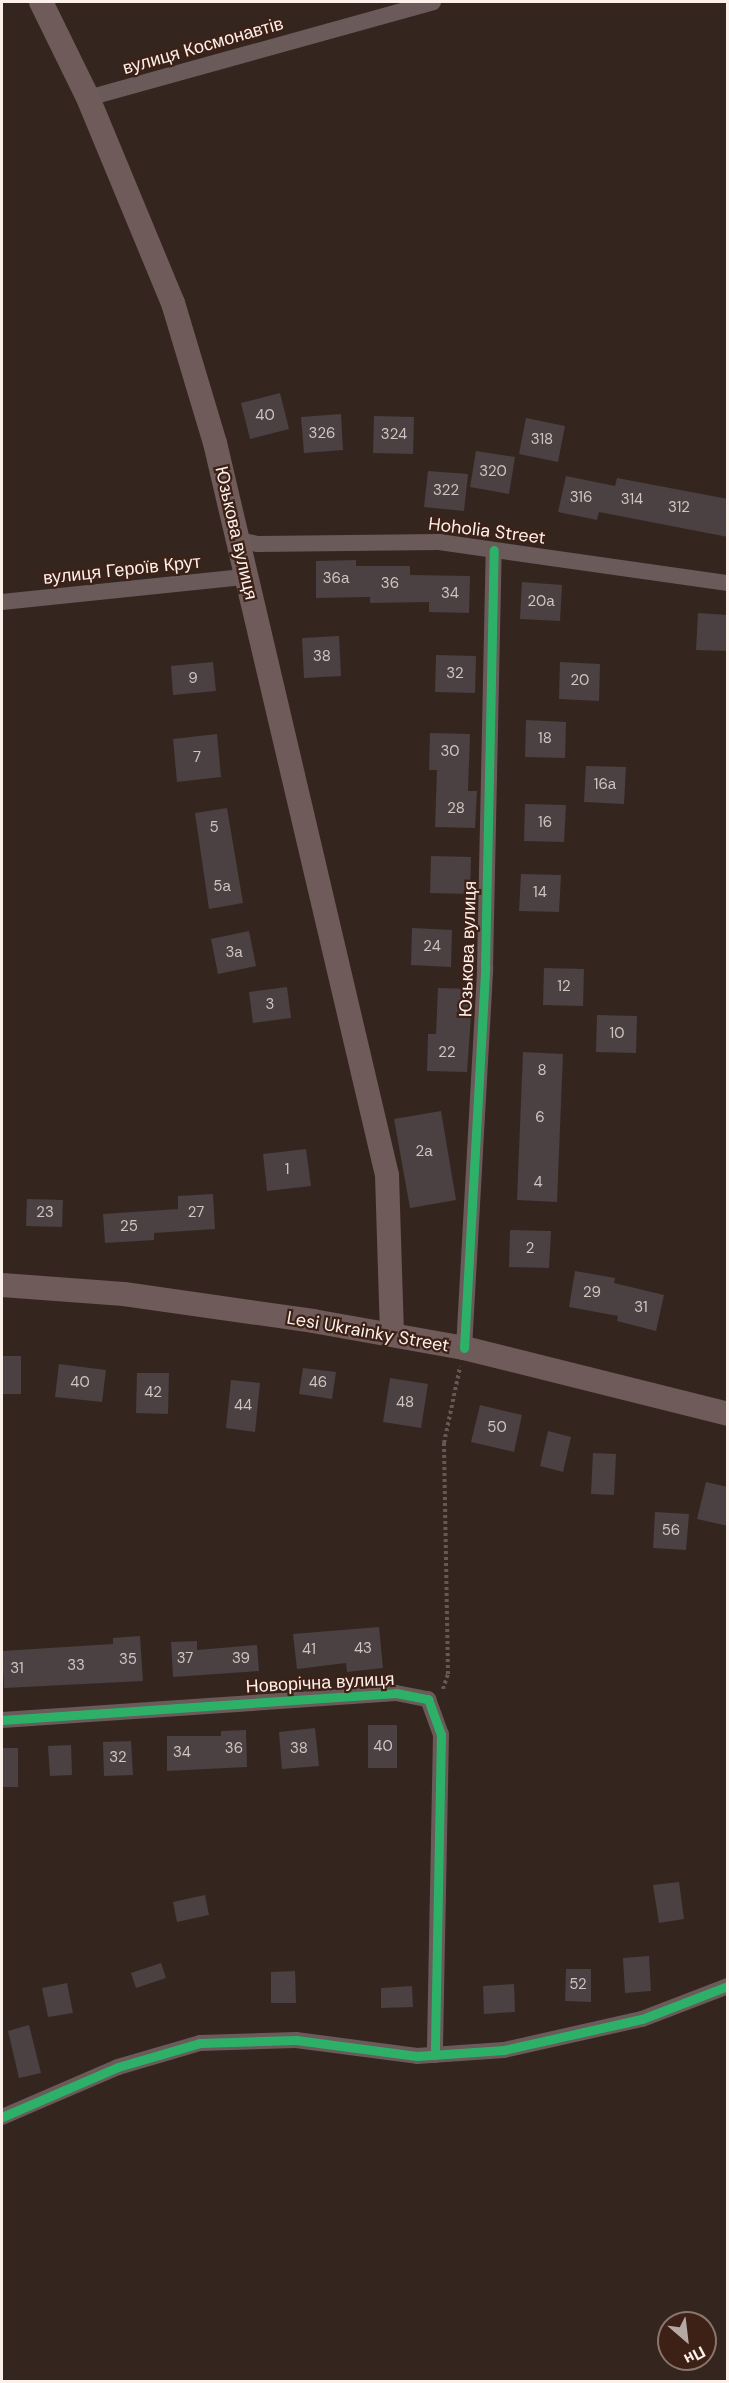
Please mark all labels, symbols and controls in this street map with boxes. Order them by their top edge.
street label: вулиця Космонавтів [120,13,286,79]
house number: 40 [255,407,275,425]
house number: 326 [309,425,335,443]
house number: 324 [381,426,407,444]
house number: 318 [531,431,553,449]
house number: 320 [479,463,507,481]
street label: Юзькова вулиця [210,464,262,602]
house number: 322 [433,482,459,500]
house number: 316 [570,489,592,507]
house number: 314 [621,491,643,509]
house number: 312 [668,499,690,517]
street label: Hoholia Street [427,513,547,549]
street label: вулиця Героїв Крут [42,551,202,589]
house number: 36а [323,570,349,588]
house number: 36 [381,575,399,593]
house number: 34 [441,585,459,603]
house number: 20а [527,593,555,611]
house number: 38 [313,648,331,666]
house number: 32 [446,665,464,683]
house number: 9 [188,670,198,688]
house number: 20 [571,672,589,690]
house number: 18 [538,730,552,748]
house number: 30 [440,743,460,761]
house number: 7 [193,749,201,767]
house number: 16а [594,776,616,794]
house number: 28 [447,800,465,818]
house number: 16 [538,814,552,832]
house number: 5 [209,819,219,837]
house number: 5а [213,878,231,896]
street label: Юзькова вулиця [455,880,481,1018]
house number: 14 [533,884,547,902]
house number: 24 [423,938,441,956]
house number: 3а [225,944,243,962]
house number: 12 [557,978,571,996]
house number: 3 [266,996,274,1014]
house number: 10 [610,1025,624,1043]
house number: 22 [438,1044,456,1062]
house number: 8 [537,1062,547,1080]
house number: 6 [535,1109,545,1127]
house number: 2а [416,1143,432,1161]
house number: 1 [285,1161,289,1179]
house number: 4 [533,1174,543,1192]
house number: 23 [36,1204,54,1222]
house number: 27 [188,1204,204,1222]
house number: 25 [120,1218,138,1236]
house number: 2 [526,1240,534,1258]
house number: 29 [583,1284,601,1302]
house number: 31 [634,1299,648,1317]
street label: Lesi Ukrainky Street [285,1307,451,1357]
house number: 40 [70,1374,90,1392]
house number: 46 [309,1374,327,1392]
house number: 42 [144,1384,162,1402]
house number: 48 [396,1394,414,1412]
house number: 44 [234,1397,252,1415]
house number: 50 [487,1419,507,1437]
house number: 56 [662,1522,680,1540]
house number: 43 [354,1640,372,1658]
house number: 41 [302,1641,316,1659]
house number: 37 [177,1650,193,1668]
house number: 39 [232,1650,250,1668]
house number: 35 [119,1651,137,1669]
house number: 33 [67,1657,85,1675]
house number: 31 [10,1660,24,1678]
street label: Новорічна вулиця [245,1668,395,1698]
house number: 40 [373,1738,393,1756]
house number: 36 [225,1740,243,1758]
house number: 38 [290,1740,308,1758]
house number: 34 [173,1744,191,1762]
house number: 32 [109,1749,127,1767]
house number: 52 [569,1976,587,1994]
north arrow [657,2311,717,2371]
text: Пн [680,2341,709,2370]

